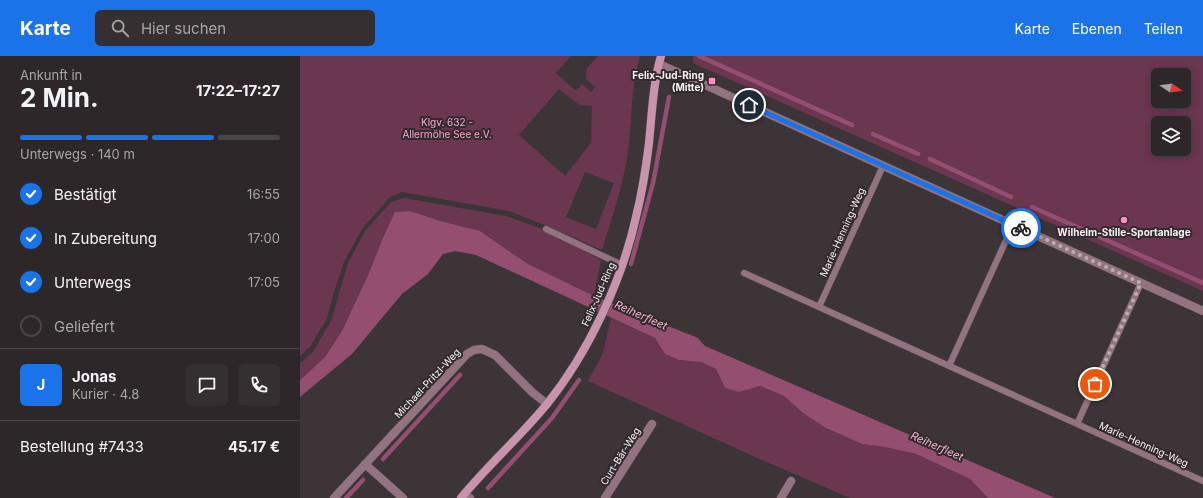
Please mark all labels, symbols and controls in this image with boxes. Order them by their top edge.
search box [95,10,375,46]
text: Karte [20,17,71,40]
icon: search [109,17,131,39]
text: Hier suchen [141,19,226,38]
text: Karte [1014,20,1050,37]
text: Ebenen [1072,20,1122,37]
text: Teilen [1144,20,1183,37]
text: Ankunft in [20,67,82,83]
north arrow [1151,68,1191,108]
map controls [1151,68,1191,156]
place label: Felix-Jud-Ring (Mitte) [632,69,704,93]
marker: Felix-Jud-Ring (Mitte) [707,76,717,86]
text: 17:22–17:27 [196,81,280,100]
text: 2 Min. [20,82,99,113]
pin [732,88,766,122]
icon: home [738,94,760,116]
park label: Klgv. 632 - Allermöhe See e.V. [402,116,492,140]
button: layers [1151,116,1191,156]
text: Unterwegs · 140 m [20,146,135,162]
icon: check [20,183,42,205]
text: Bestätigt [54,185,117,204]
text: 16:55 [247,186,280,202]
street label: Marie-Henning-Weg [817,186,867,278]
courier [1001,208,1041,248]
marker: Wilhelm-Stille-Sportanlage [1119,215,1129,225]
icon: bike [1010,217,1032,239]
place label: Wilhelm-Stille-Sportanlage [1057,226,1191,239]
icon: check [20,227,42,249]
text: In Zubereitung [54,229,157,248]
text: 17:00 [248,230,280,246]
street label: Felix-Jud-Ring [579,260,617,328]
icon: check [20,271,42,293]
text: Unterwegs [54,273,131,292]
text: 17:05 [248,274,280,290]
water label: Reiherfleet [613,297,670,333]
text: Geliefert [54,317,115,336]
street label: Michael-Pritzl-Weg [392,346,462,420]
button: chat [186,364,228,406]
button: phone [238,364,280,406]
text: Jonas [72,367,116,386]
pin [1078,367,1112,401]
icon: bag [1084,373,1106,395]
text: J [37,375,45,394]
text: Kurier · 4.8 [72,386,139,402]
street label: Marie-Henning-Weg [1098,419,1190,469]
street label: Curt-Bär-Weg [597,425,643,487]
water label: Reiherfleet [909,428,966,464]
text: Bestellung #7433 [20,437,144,456]
text: 45.17 € [228,437,280,456]

